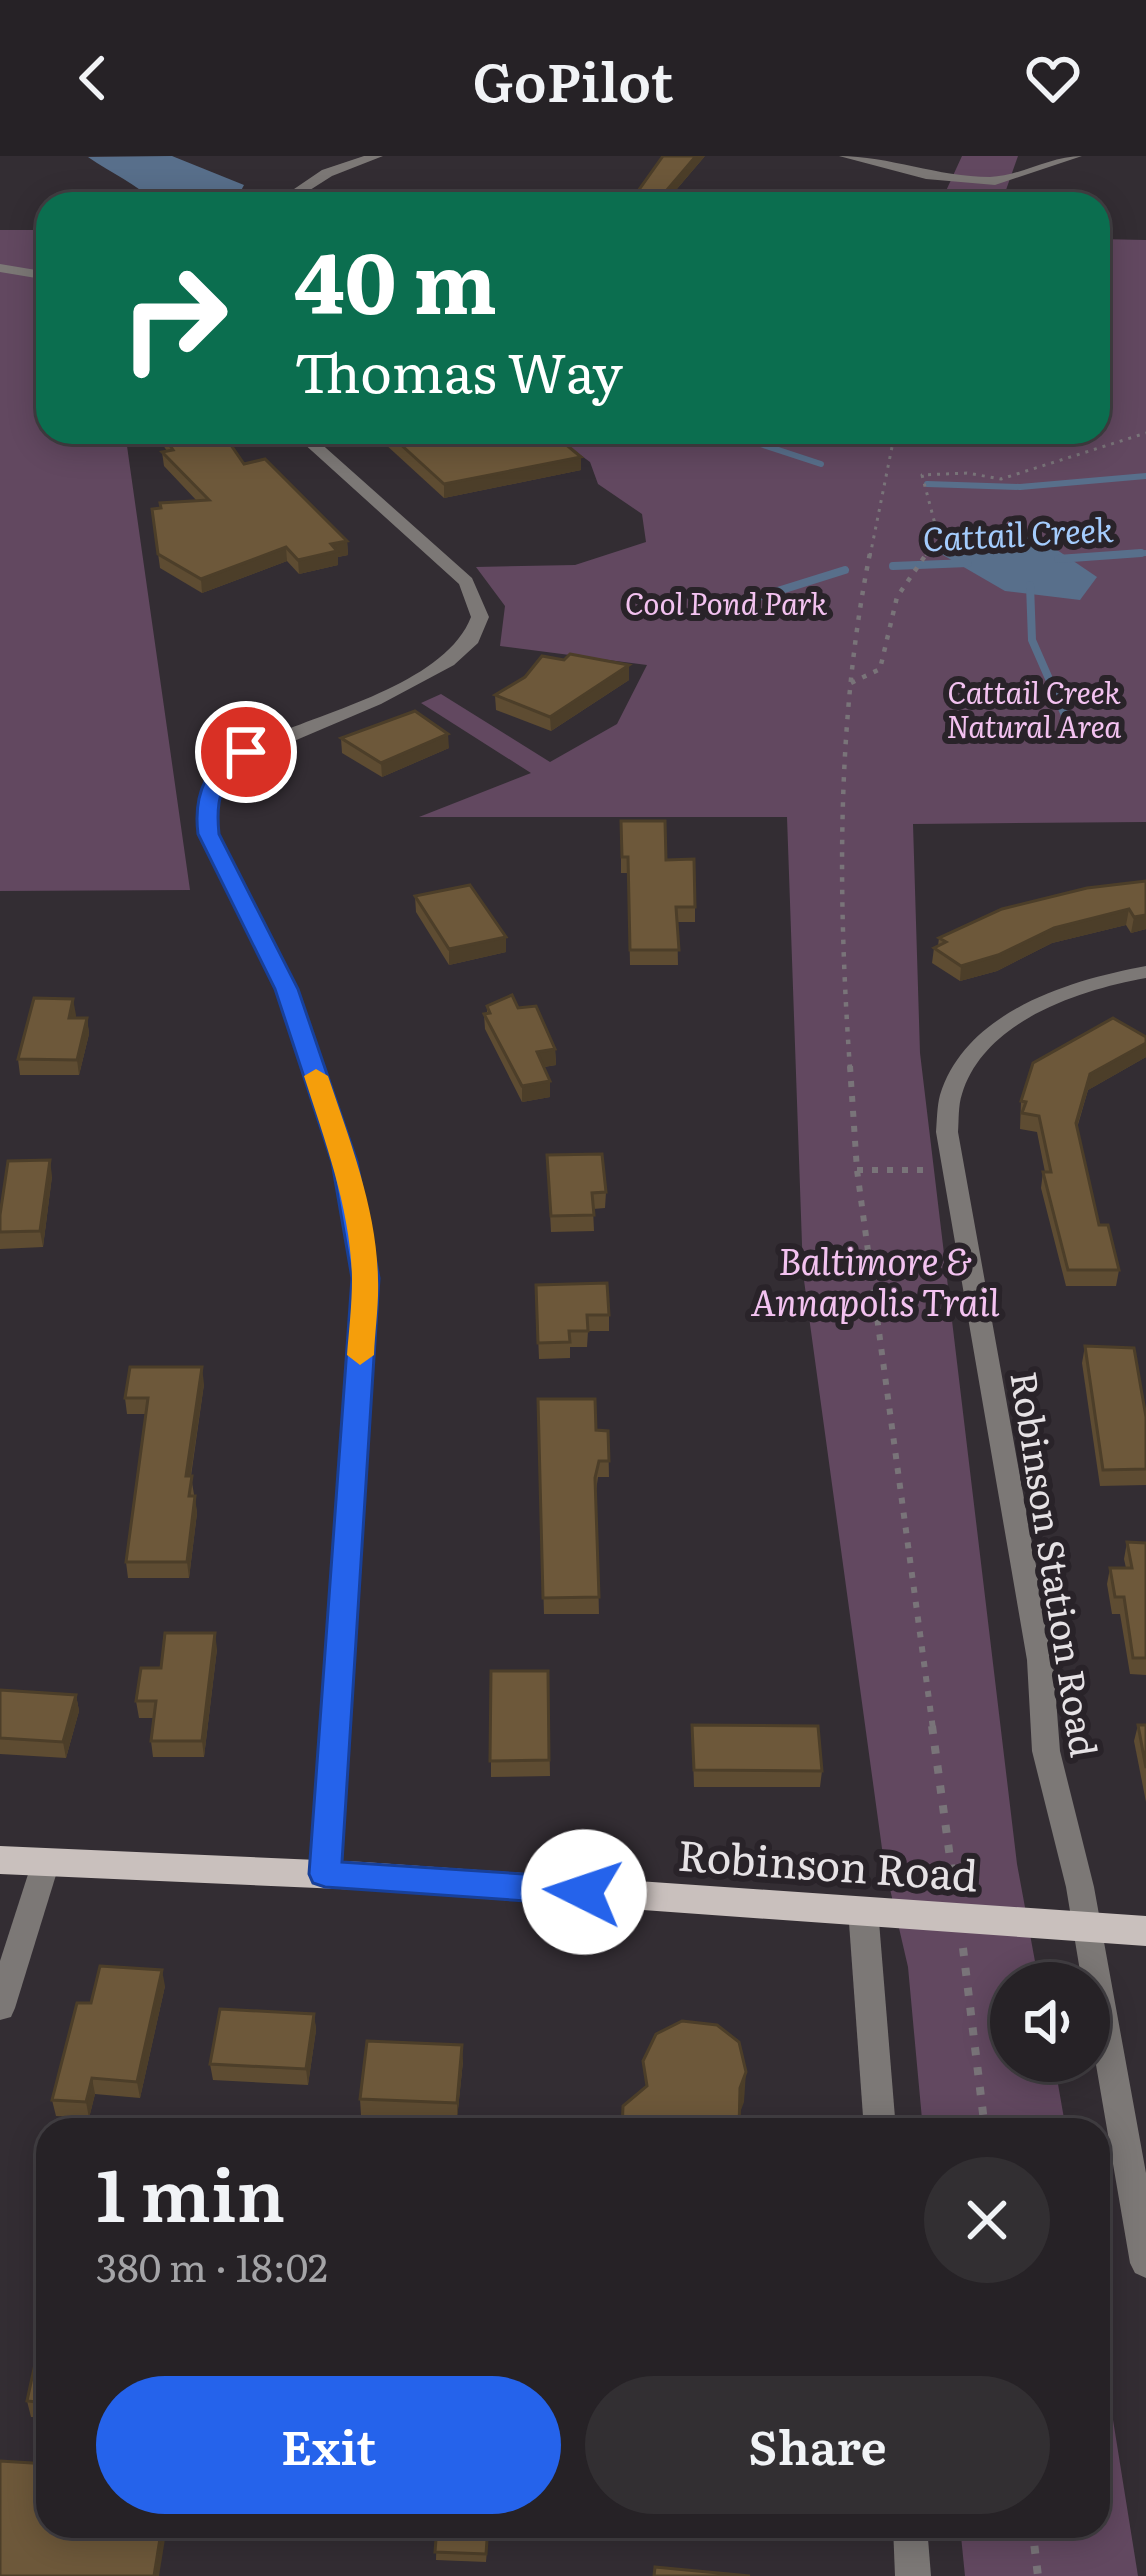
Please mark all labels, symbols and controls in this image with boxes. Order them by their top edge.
text: GoPilot [473,38,673,119]
icon: back [60,45,126,111]
icon: heart [1020,45,1086,111]
text: 40 m [294,215,497,340]
icon: right [96,240,252,396]
text: Thomas Way [294,329,623,410]
water label: Cattail Creek [921,503,1115,561]
park label: Cool Pond Park [625,580,828,624]
park label: Cattail Creek Natural Area [947,669,1121,747]
pin [195,701,297,803]
icon: arrive [213,719,279,785]
park label: Baltimore & Annapolis Trail [751,1233,1000,1327]
street label: Robinson Station Road [999,1367,1113,1761]
street label: Robinson Road [676,1822,980,1904]
position arrow [521,1829,647,1955]
map controls [990,1962,1110,2082]
button: sound [990,1962,1110,2082]
text: 1 min [96,2137,285,2244]
button: close [924,2157,1050,2283]
text: 380 m · 18:02 [96,2236,328,2294]
button: Exit [96,2376,561,2514]
button: Share [585,2376,1050,2514]

